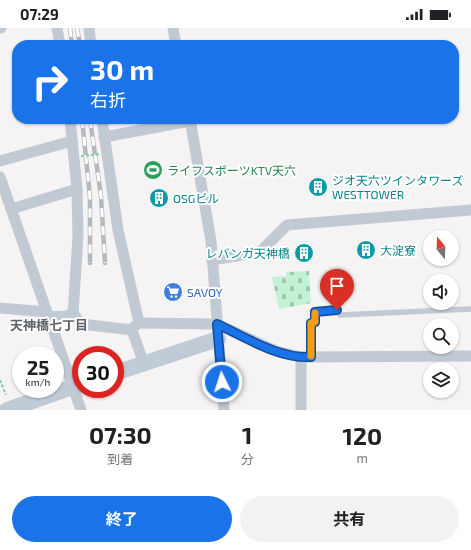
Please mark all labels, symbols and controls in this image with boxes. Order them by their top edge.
text: 07:29 [20,5,59,23]
text: 30 m [90,52,154,86]
icon: right [24,56,76,108]
text: 右折 [90,89,126,111]
sports icon: ライフスポーツKTV天六 [142,159,164,181]
place label: ライフスポーツKTV天六 [167,163,296,177]
place label: ジオ天六ツインタワーズ WESTTOWER [332,173,463,201]
building icon: ジオ天六ツインタワーズ WESTTOWER [307,176,329,198]
building icon: OSGビル [148,187,170,209]
place label: OSGビル [173,191,219,205]
north arrow [423,230,459,266]
map controls [423,230,459,398]
building icon: 大淀寮 [355,239,377,261]
building icon: レバンガ天神橋 [293,242,315,264]
place label: 大淀寮 [380,243,416,257]
place label: レバンガ天神橋 [205,246,290,260]
pin [320,269,354,310]
button: sound [423,274,459,310]
icon: arrive [326,275,348,297]
supermarket icon: SAVOY [162,281,184,303]
place label: SAVOY [187,285,223,299]
district label: 天神橋七丁目 [10,317,88,333]
button: search [423,318,459,354]
speed limit sign: 30 [72,346,124,398]
text: 25 [27,355,49,379]
position arrow [201,361,243,403]
button: layers [423,362,459,398]
text: km/h [26,376,50,388]
text: 07:30 [89,420,152,449]
text: 1 [242,420,252,449]
text: 120 [343,421,382,450]
text: m [357,450,368,466]
text: 到着 [107,451,133,467]
text: 分 [241,451,254,467]
button: 終了 [12,496,232,542]
button: 共有 [240,496,459,542]

